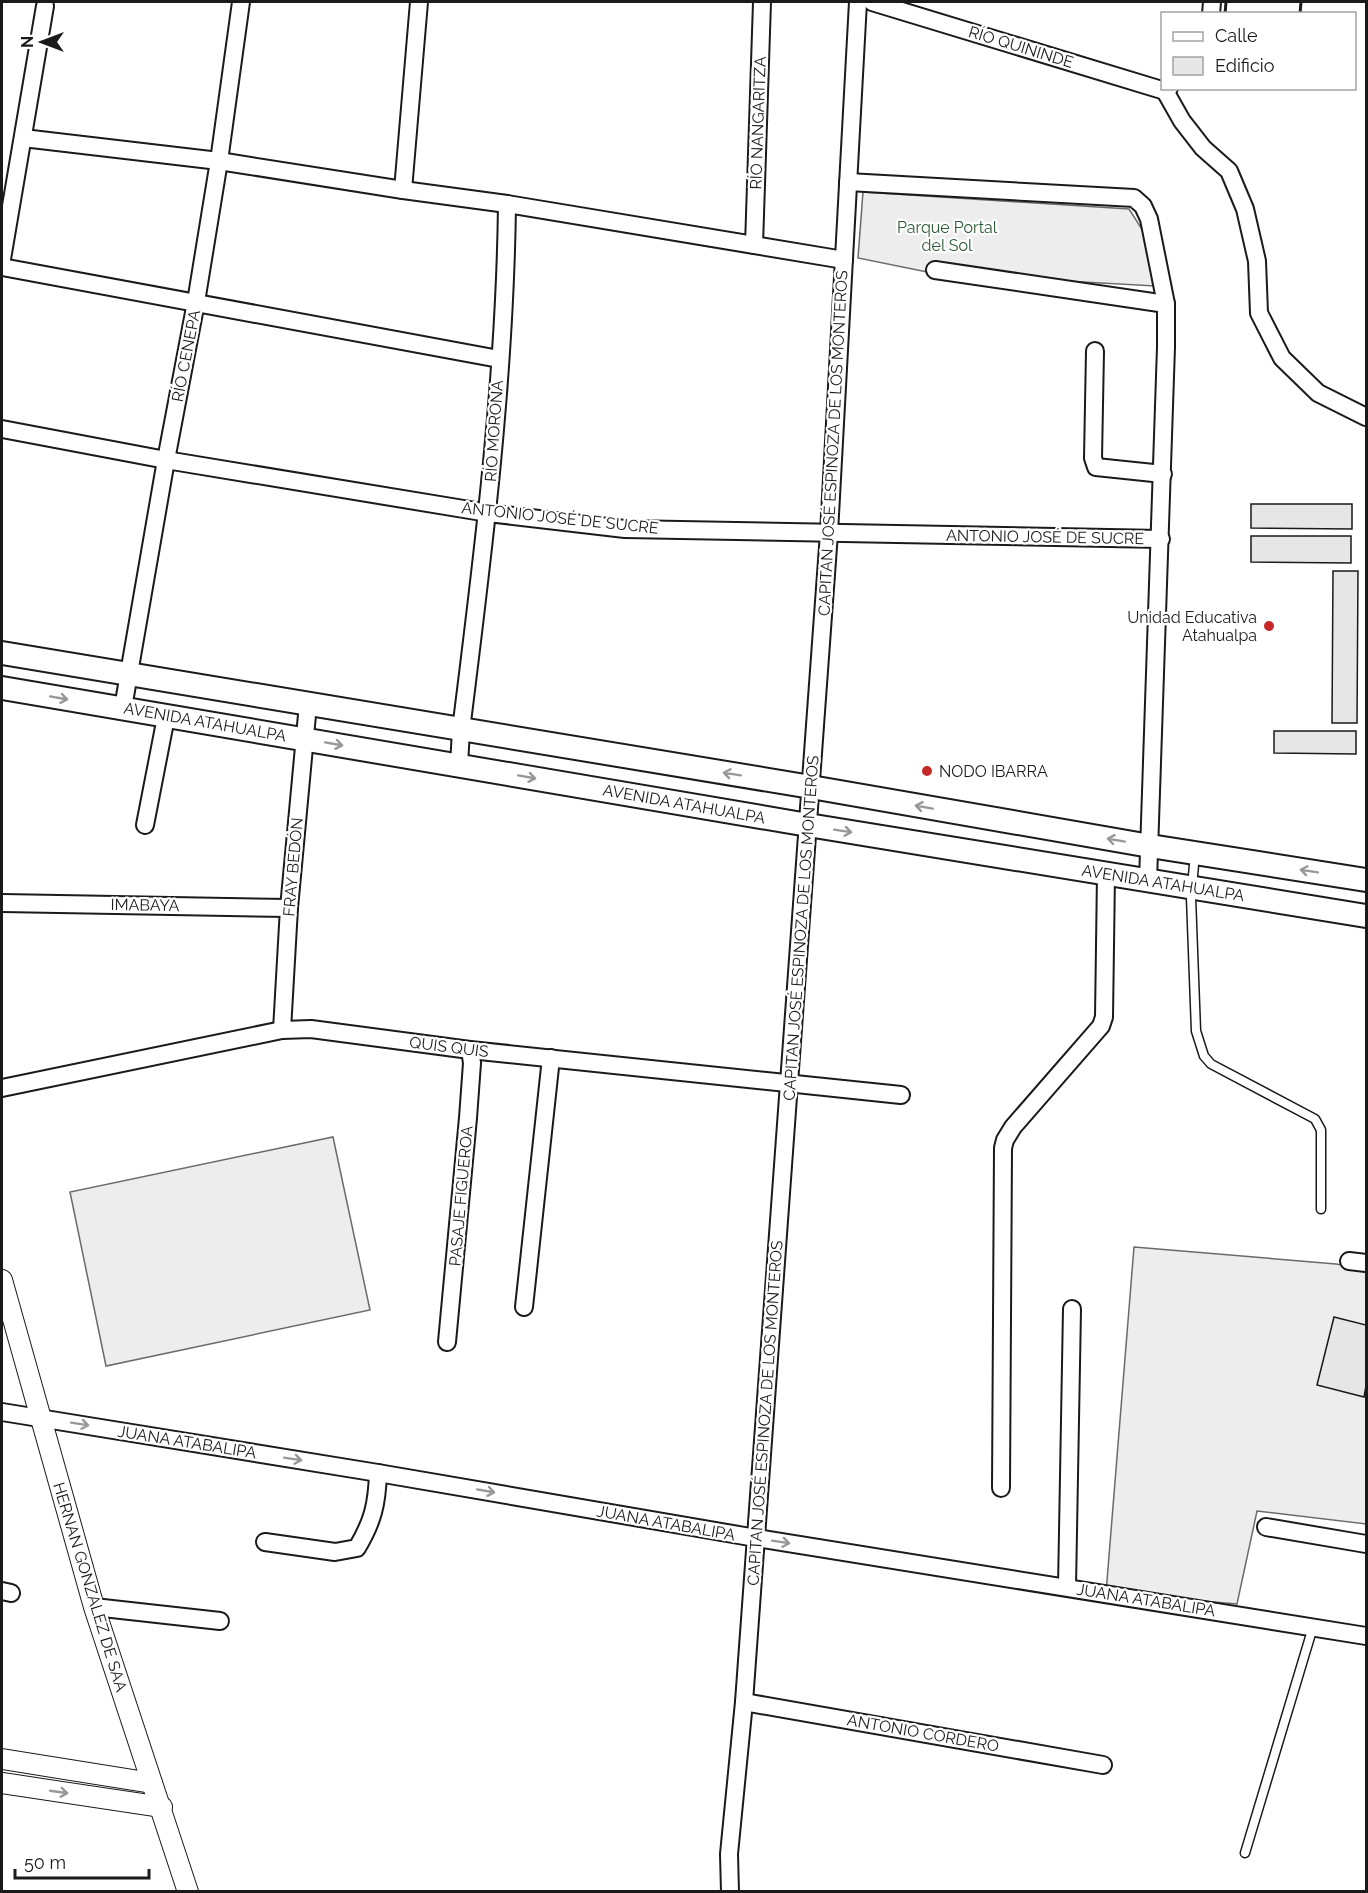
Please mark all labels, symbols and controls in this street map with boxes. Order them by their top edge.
north arrow [12,12,72,72]
legend [1161,12,1356,90]
street label: RÍO QUININDE [966,21,1076,72]
text: Calle [1215,25,1258,46]
text: N [18,36,37,48]
text: Edificio [1215,55,1275,76]
street label: RÍO NANGARITZA [745,56,770,190]
park label: Parque Portal del Sol [897,218,998,255]
street label: CAPITAN JOSÉ ESPINOZA DE LOS MONTEROS [813,269,852,616]
street label: RÍO CENEPA [167,308,204,404]
street label: RÍO MORONA [480,379,507,483]
street label: ANTONIO JOSÉ DE SUCRE [461,497,660,538]
street label: ANTONIO JOSÉ DE SUCRE [946,525,1144,548]
place label: Unidad Educativa Atahualpa [1127,608,1257,645]
marker: Unidad Educativa Atahualpa [1262,619,1276,633]
one-way arrow [49,692,69,703]
street label: AVENIDA ATAHUALPA [122,698,288,746]
one-way arrow [324,739,344,750]
street label: CAPITAN JOSÉ ESPINOZA DE LOS MONTEROS [778,754,823,1101]
place label: NODO IBARRA [939,762,1048,781]
marker: NODO IBARRA [920,764,934,778]
one-way arrow [722,768,742,779]
one-way arrow [516,772,536,783]
street label: AVENIDA ATAHUALPA [601,780,767,828]
one-way arrow [915,801,934,812]
street label: FRAY BEDÓN [278,817,307,917]
one-way arrow [833,826,852,837]
one-way arrow [1107,834,1126,845]
street label: AVENIDA ATAHUALPA [1080,861,1246,905]
one-way arrow [1299,865,1319,876]
street label: IMABAYA [110,895,180,915]
street label: QUIS QUIS [408,1033,490,1061]
street label: PASAJE FIGUEROA [445,1125,477,1267]
street label: CAPITAN JOSÉ ESPINOZA DE LOS MONTEROS [742,1239,787,1586]
one-way arrow [70,1419,89,1430]
street label: JUANA ATABALIPA [116,1422,258,1462]
one-way arrow [283,1454,303,1465]
street label: HERNAN GONZALEZ DE SAA [49,1480,131,1694]
one-way arrow [475,1486,495,1497]
street label: JUANA ATABALIPA [595,1501,737,1545]
one-way arrow [771,1537,791,1548]
street label: JUANA ATABALIPA [1075,1580,1217,1620]
street label: ANTONIO CORDERO [846,1710,1000,1756]
one-way arrow [49,1787,69,1798]
scale bar [15,1842,148,1880]
text: 50 m [24,1852,66,1873]

